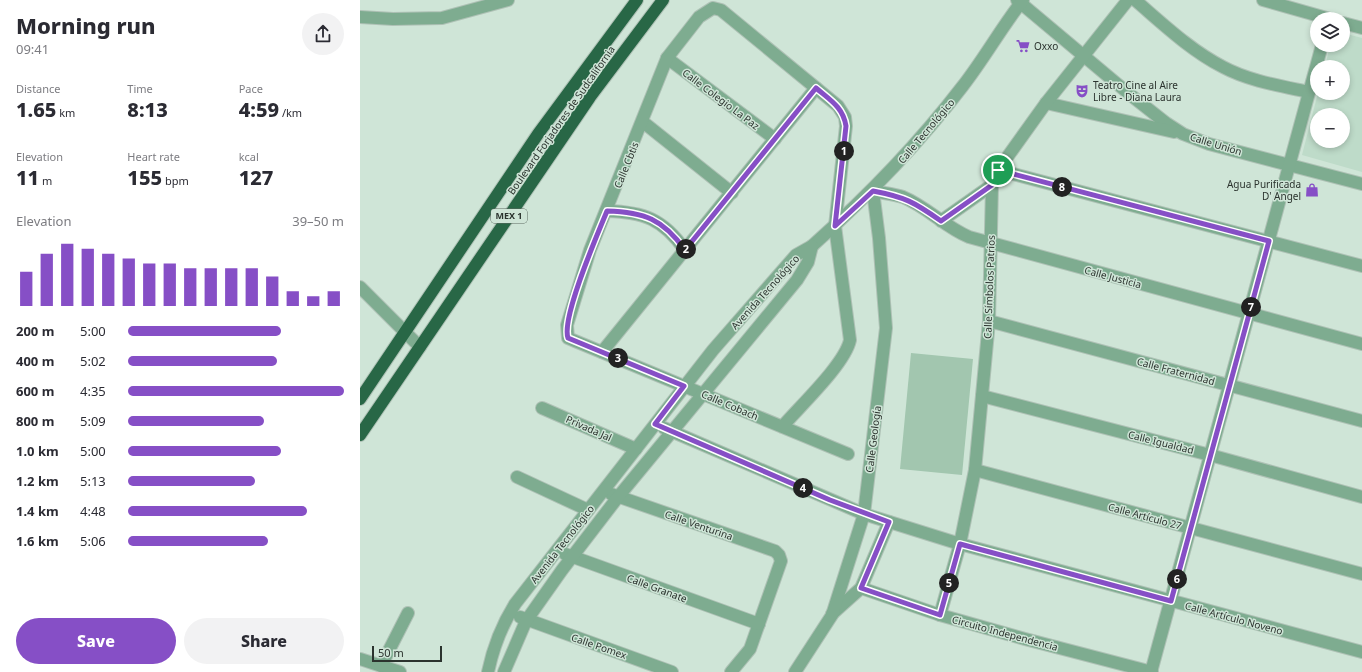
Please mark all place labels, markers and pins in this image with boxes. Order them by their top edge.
supermarket icon: Oxxo [1015,38,1031,54]
place label: Oxxo [1034,39,1058,53]
place label: Teatro Cine al Aire Libre - Diana Laura [1093,78,1181,104]
theatre icon: Teatro Cine al Aire Libre - Diana Laura [1074,83,1090,99]
pin: 1 [834,141,854,161]
pin [981,153,1015,187]
pin: 8 [1052,177,1072,197]
place label: Agua Purificada D' Angel [1227,177,1301,203]
shop icon: Agua Purificada D' Angel [1304,182,1320,198]
pin: 2 [676,239,696,259]
pin: 7 [1241,297,1261,317]
pin: 3 [608,348,628,368]
pin: 4 [793,478,813,498]
pin: 6 [1167,569,1187,589]
pin: 5 [939,573,959,593]

